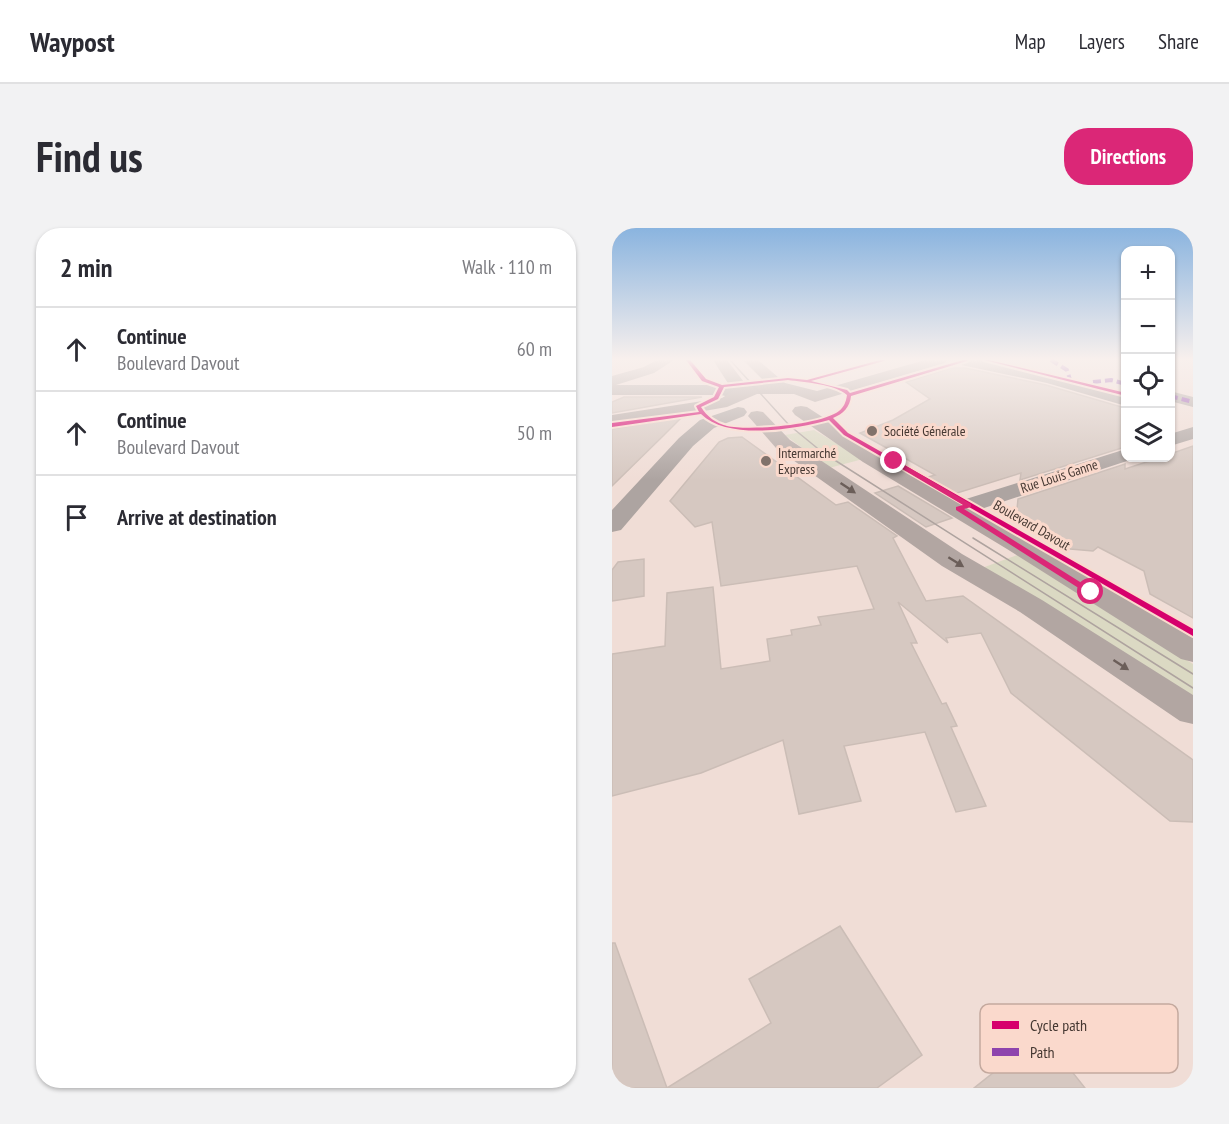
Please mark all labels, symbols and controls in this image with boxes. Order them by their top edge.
text: Waypost [30,23,115,60]
text: Map [1015,28,1046,55]
text: Layers [1079,28,1125,55]
text: Share [1158,28,1199,55]
button: Directions [1064,128,1193,185]
text: Find us [36,129,143,184]
map controls [1121,246,1175,462]
button: + [1121,246,1175,300]
text: 2 min [60,251,113,284]
text: Walk · 110 m [462,254,552,280]
button: − [1121,300,1175,354]
text: Continue [117,322,187,350]
icon: ahead [60,333,93,366]
text: 60 m [517,336,552,362]
text: Boulevard Davout [117,350,240,376]
button: locate [1121,354,1175,408]
text: Continue [117,406,187,434]
button: layers [1121,408,1175,462]
icon: ahead [60,417,93,450]
text: 50 m [517,420,552,446]
place label: Société Générale [884,422,966,440]
marker: Société Générale [865,424,879,438]
text: Boulevard Davout [117,434,240,460]
place label: Intermarché Express [778,444,836,478]
route end [880,447,906,473]
marker: Intermarché Express [759,454,773,468]
street label: Rue Louis Ganne [1018,455,1100,497]
one-way arrow [839,482,855,494]
street label: Boulevard Davout [990,496,1074,554]
icon: arrive [60,501,93,534]
text: Arrive at destination [117,503,277,531]
one-way arrow [948,556,964,567]
route start [1077,578,1103,604]
one-way arrow [1113,659,1129,671]
legend [980,1004,1178,1073]
text: Cycle path [1030,1015,1087,1035]
text: Path [1030,1042,1055,1062]

